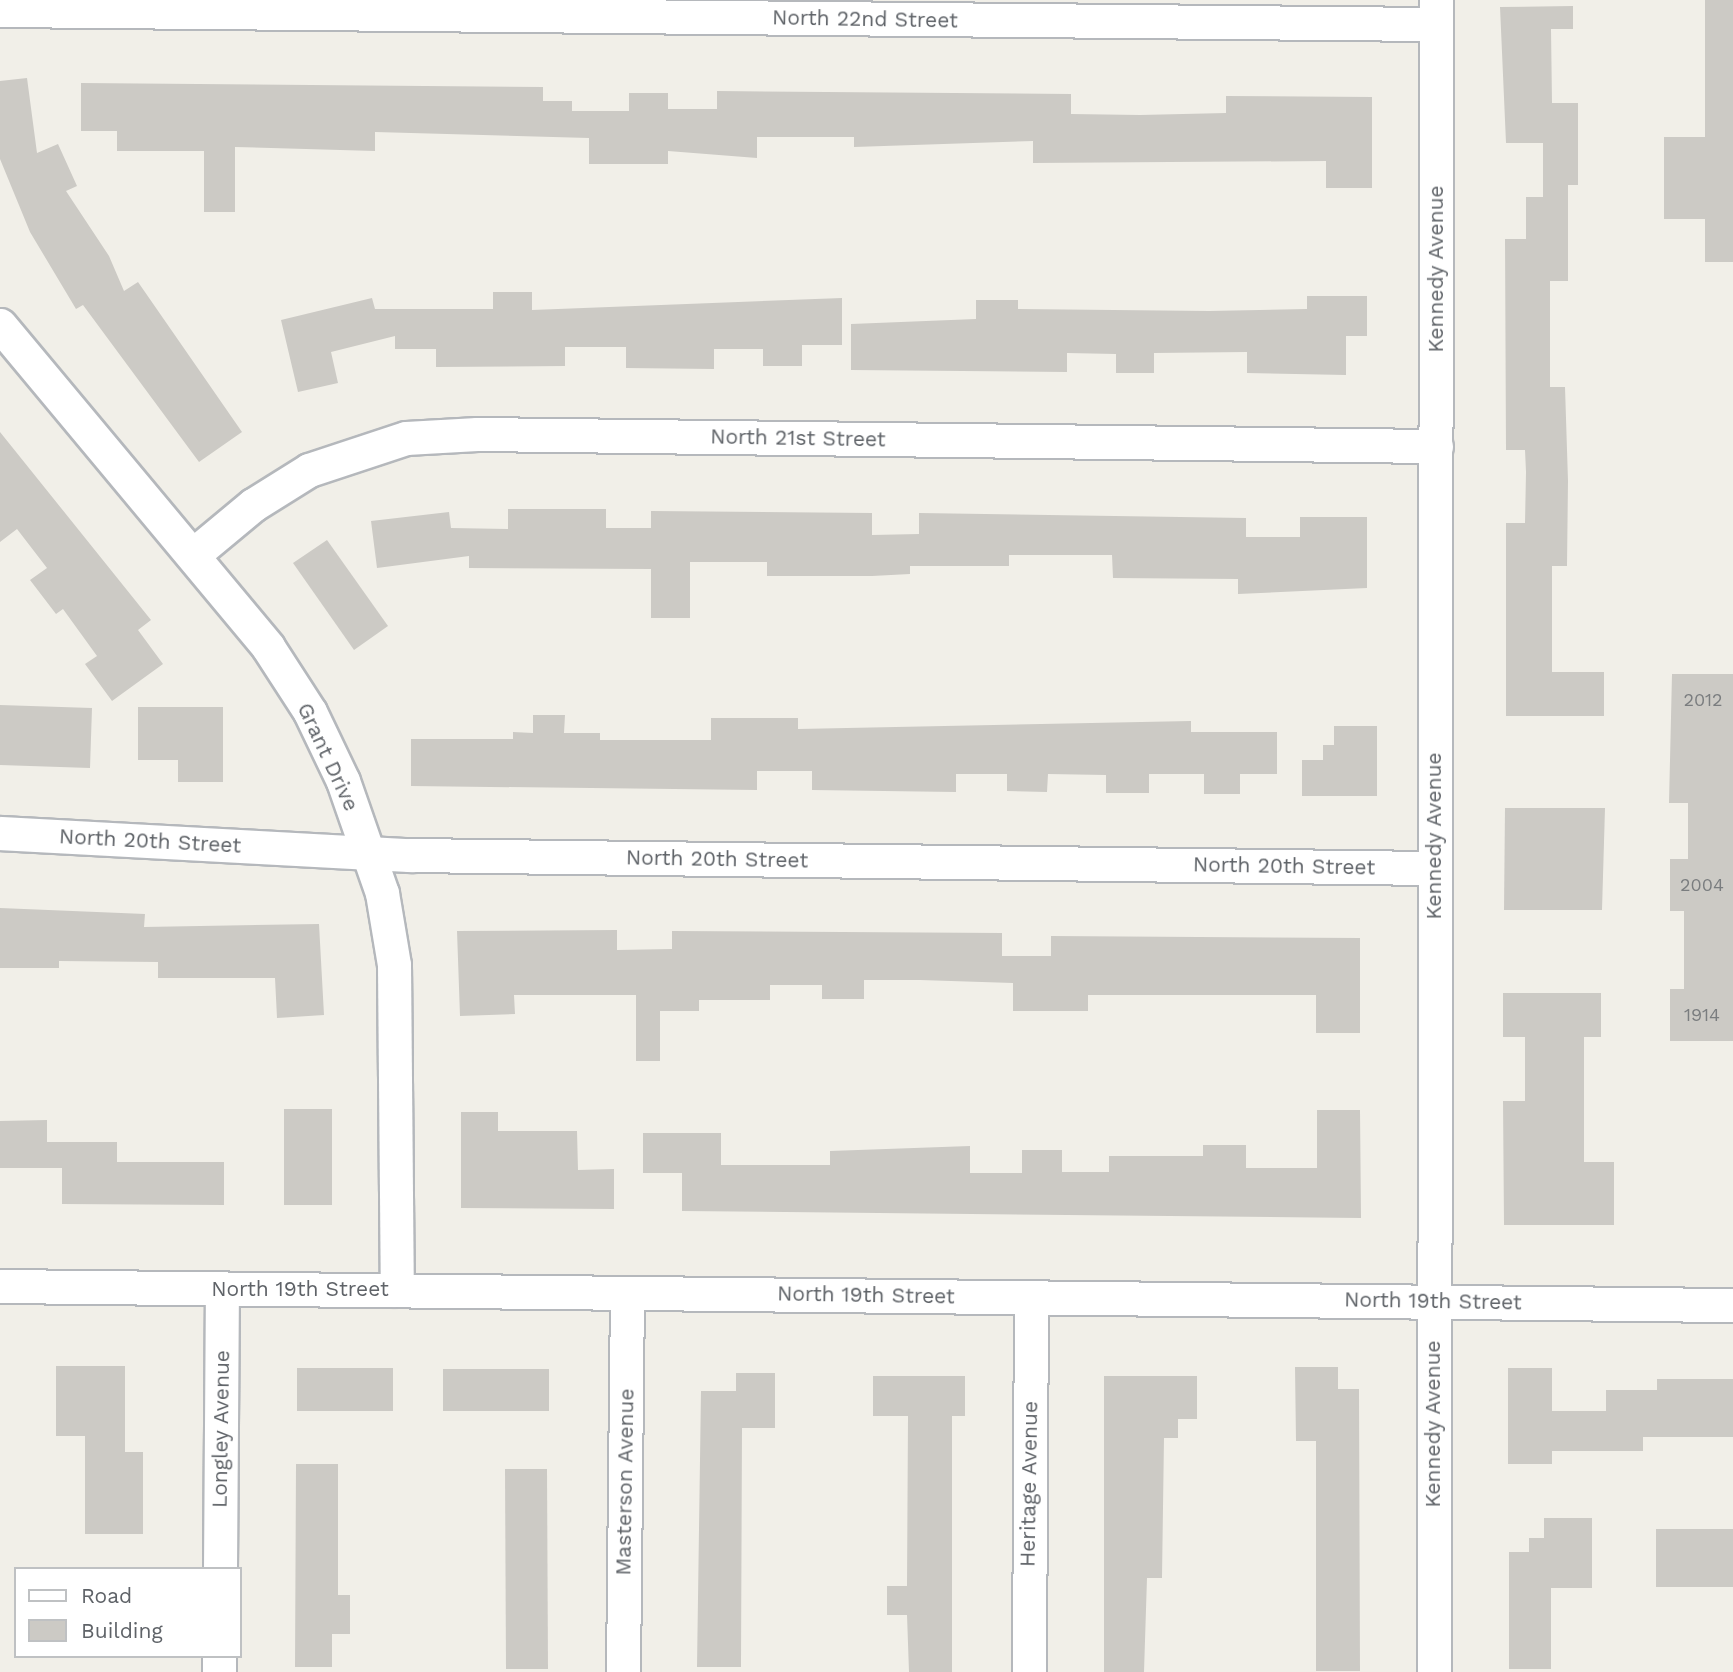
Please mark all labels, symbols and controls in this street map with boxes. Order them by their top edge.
street label: North 22nd Street [772,5,958,33]
street label: Kennedy Avenue [1423,185,1449,353]
street label: North 21st Street [710,424,886,452]
house number: 2012 [1683,689,1723,711]
street label: Grant Drive [292,699,364,815]
street label: Kennedy Avenue [1421,752,1447,920]
street label: North 20th Street [58,824,242,858]
street label: North 20th Street [626,845,808,873]
street label: North 20th Street [1193,852,1375,880]
house number: 2004 [1680,874,1724,896]
house number: 1914 [1684,1004,1720,1026]
street label: North 19th Street [211,1276,389,1302]
street label: North 19th Street [777,1281,955,1309]
street label: North 19th Street [1344,1287,1522,1315]
street label: Kennedy Avenue [1420,1340,1446,1508]
street label: Longley Avenue [207,1349,235,1509]
street label: Masterson Avenue [611,1388,639,1576]
street label: Heritage Avenue [1015,1400,1043,1568]
legend [14,1567,242,1658]
text: Road [81,1583,132,1608]
text: Building [81,1618,163,1643]

